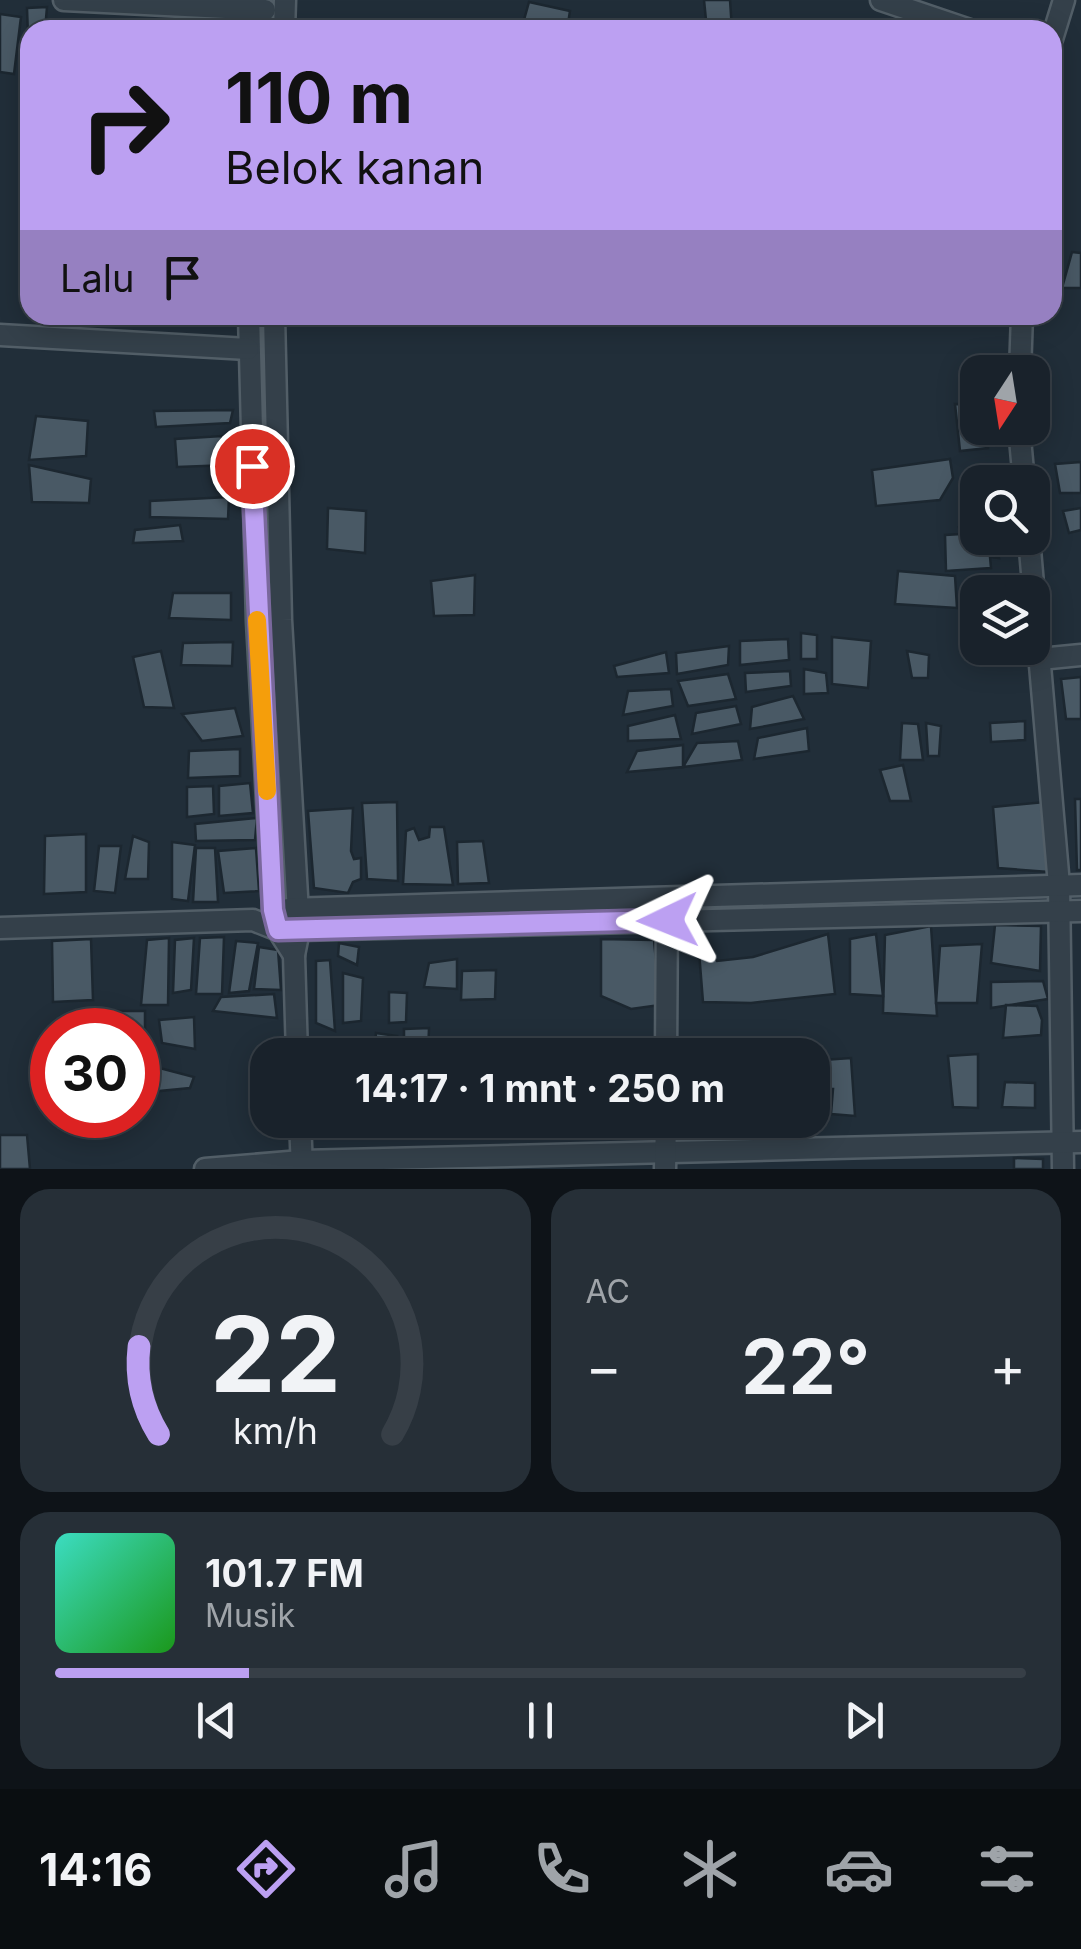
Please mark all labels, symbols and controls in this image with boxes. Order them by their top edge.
text: 110 m [225,55,413,140]
icon: right [60,60,190,190]
text: Belok kanan [225,140,484,195]
icon: arrive [155,250,210,305]
text: Lalu [60,255,135,301]
north arrow [960,355,1050,445]
map controls [960,355,1050,665]
pin [210,424,295,509]
icon: arrive [225,439,280,494]
button: search [960,465,1050,555]
button: layers [960,575,1050,665]
position arrow [616,868,720,972]
speed limit sign: 30 [30,1008,160,1138]
text: 14:17 · 1 mnt · 250 m [355,1065,725,1111]
text: AC [586,1272,630,1311]
text: 22 [210,1291,341,1417]
text: 22° [741,1321,870,1412]
text: − [586,1334,622,1400]
text: + [990,1334,1026,1400]
text: km/h [233,1409,318,1453]
text: 101.7 FM [205,1550,364,1596]
text: Musik [205,1596,295,1635]
icon: previous [189,1693,244,1748]
icon: pause [513,1693,568,1748]
icon: next [837,1693,892,1748]
icon: directions [231,1834,301,1904]
icon: music [379,1834,449,1904]
icon: phone [527,1834,597,1904]
icon: climate [675,1834,745,1904]
icon: car [824,1834,894,1904]
icon: filters [972,1834,1042,1904]
text: 14:16 [39,1842,153,1897]

